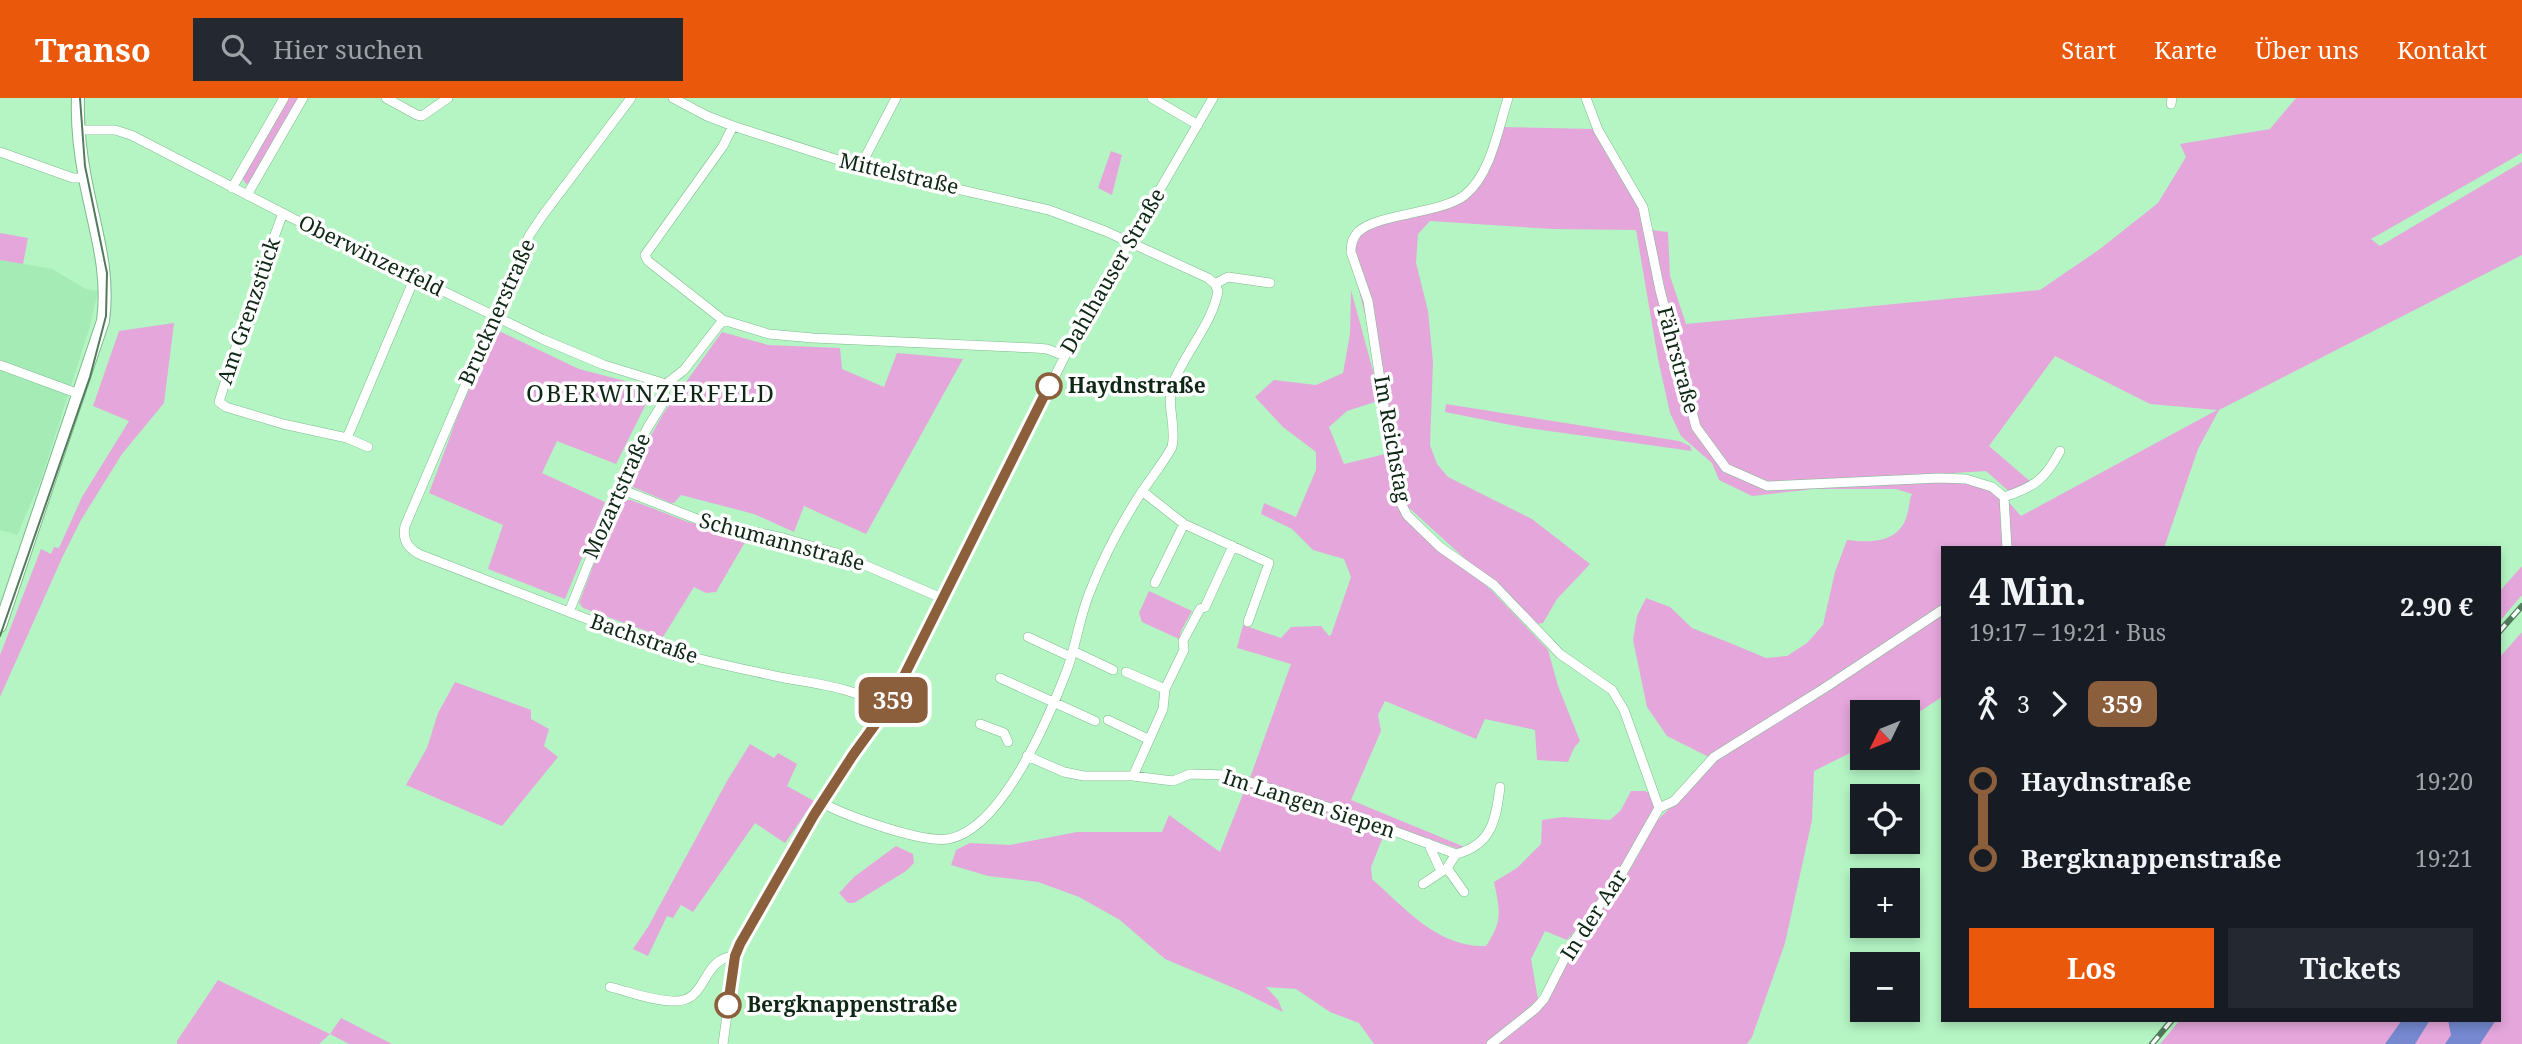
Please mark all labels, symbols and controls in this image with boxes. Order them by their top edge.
search box [193,18,683,81]
text: Transo [35,27,151,72]
icon: search [217,30,255,68]
text: Hier suchen [273,31,423,67]
text: Start [2061,33,2116,66]
text: Karte [2154,33,2217,66]
text: Über uns [2255,33,2359,66]
text: Kontakt [2397,33,2487,66]
street label: Mittelstraße [837,146,962,200]
street label: Dahlhauser Straße [1053,183,1171,358]
street label: Oberwinzerfeld [294,208,449,302]
street label: Am Grenzstück [210,233,286,388]
street label: Brucknerstraße [451,234,541,389]
street label: Fährstraße [1651,303,1707,416]
place label: Haydnstraße [1068,371,1206,399]
marker: Haydnstraße [1036,373,1062,399]
street label: Im Reichstag [1368,373,1418,505]
district label: OBERWINZERFELD [526,376,776,409]
street label: Mozartstraße [576,428,656,563]
street label: Schumannstraße [696,505,868,577]
text: 4 Min. [1969,564,2086,616]
text: 2.90 € [2400,588,2473,624]
street label: Bachstraße [587,607,702,670]
text: 19:17 – 19:21 · Bus [1969,616,2166,648]
line badge: 359 [853,677,933,723]
text: 359 [873,683,913,716]
icon: walk [1969,685,2007,723]
icon: forward [2040,685,2078,723]
text: 359 [2102,687,2143,720]
text: 3 [2017,688,2030,720]
north arrow [1850,700,1920,770]
map controls [1850,700,1920,1022]
street label: Im Langen Siepen [1219,762,1399,844]
text: Haydnstraße [2021,763,2192,799]
text: 19:20 [2415,765,2473,797]
button: locate [1850,784,1920,854]
text: Bergknappenstraße [2021,840,2282,876]
text: 19:21 [2415,842,2473,874]
street label: In der Aar [1553,864,1633,965]
button: + [1850,868,1920,938]
button: Los [1969,928,2214,1008]
button: Tickets [2228,928,2473,1008]
button: − [1850,952,1920,1022]
place label: Bergknappenstraße [747,990,958,1018]
marker: Bergknappenstraße [715,992,741,1018]

